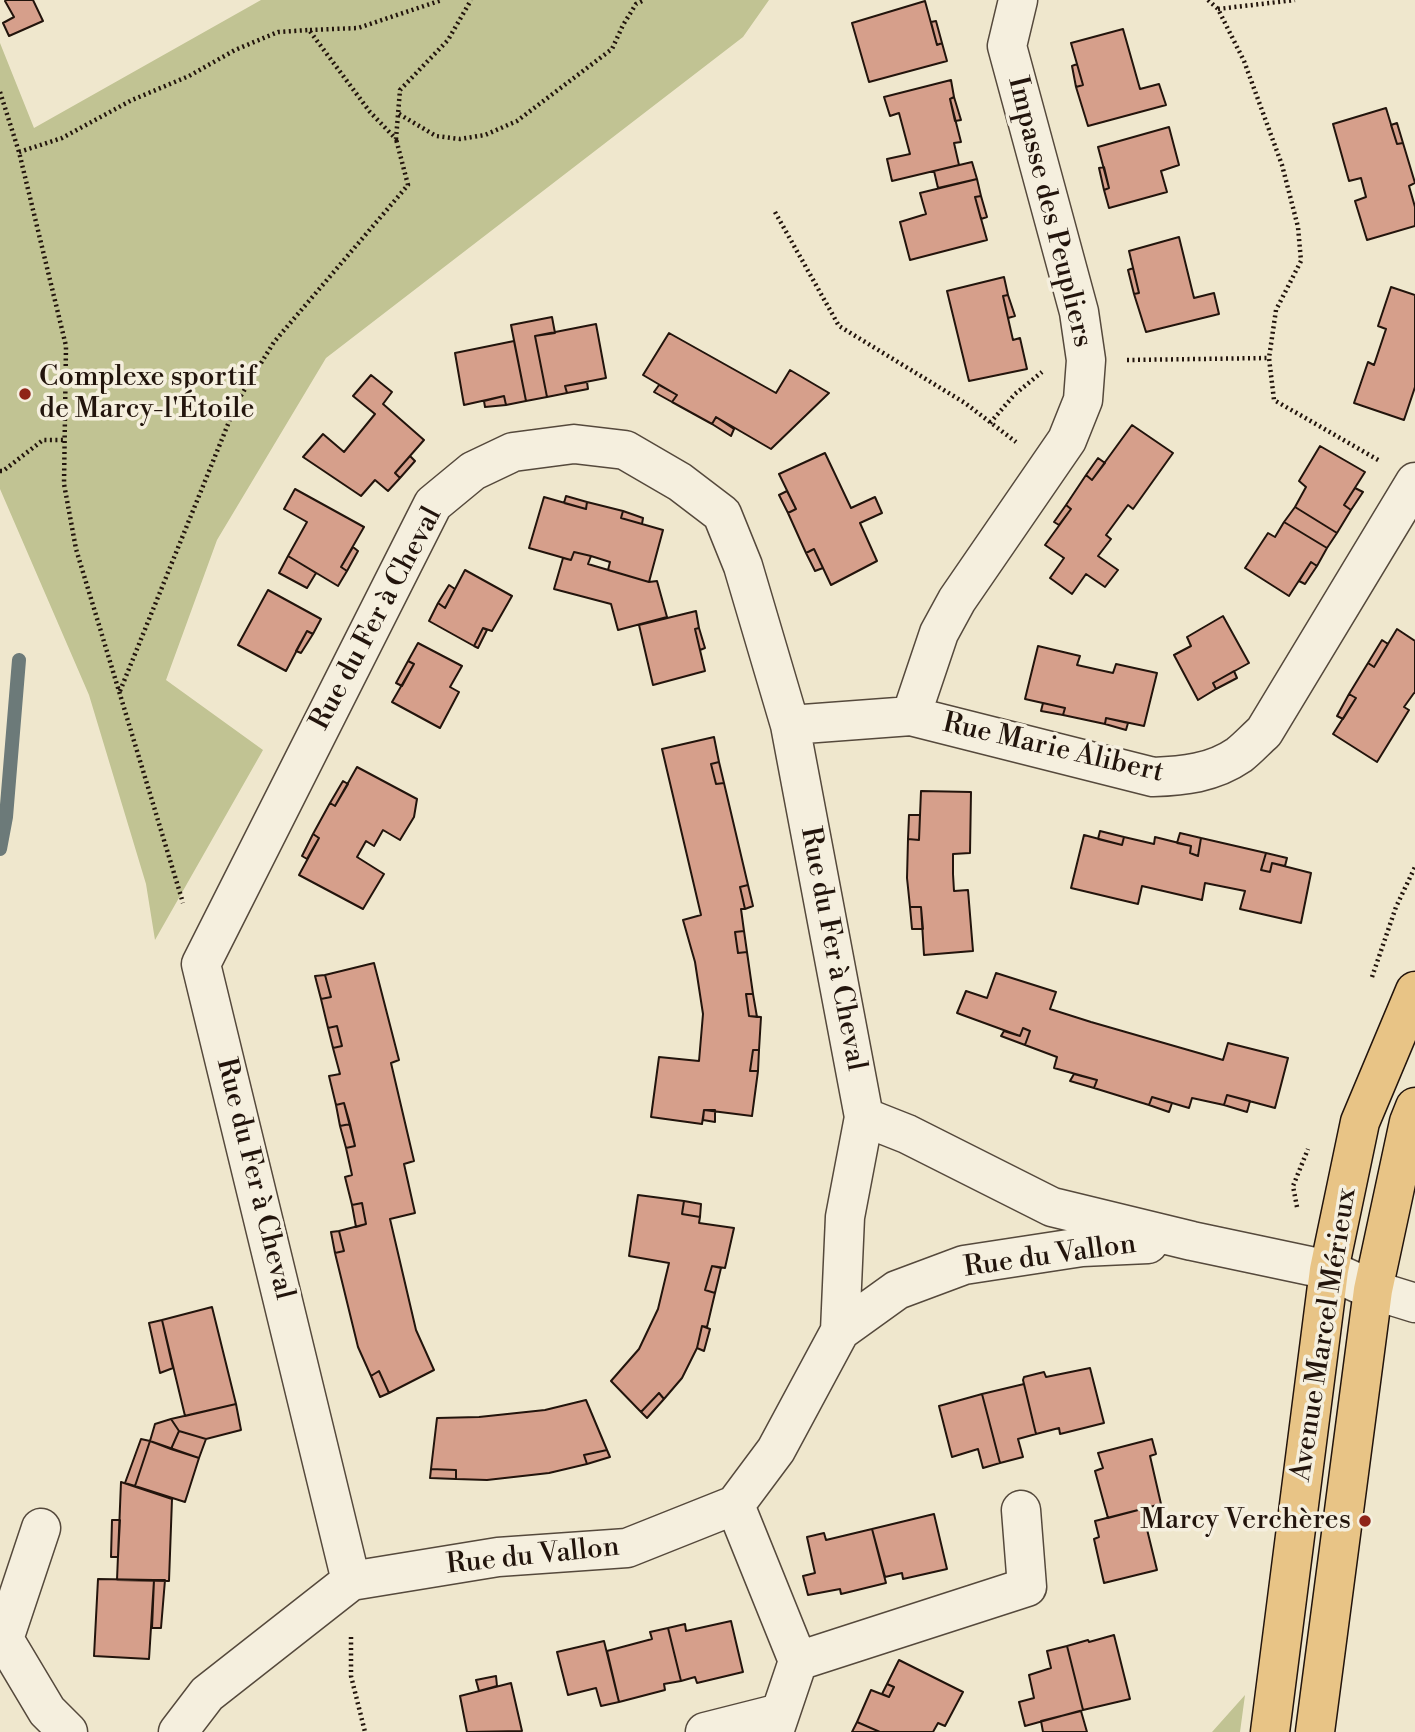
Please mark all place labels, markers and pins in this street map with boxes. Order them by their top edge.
place label: Complexe sportif de Marcy-l'Étoile [39,361,257,427]
marker: Complexe sportif de Marcy-l'Étoile [17,386,33,402]
place label: Marcy Verchères [1140,1504,1351,1538]
marker: Marcy Verchères [1357,1513,1373,1529]

